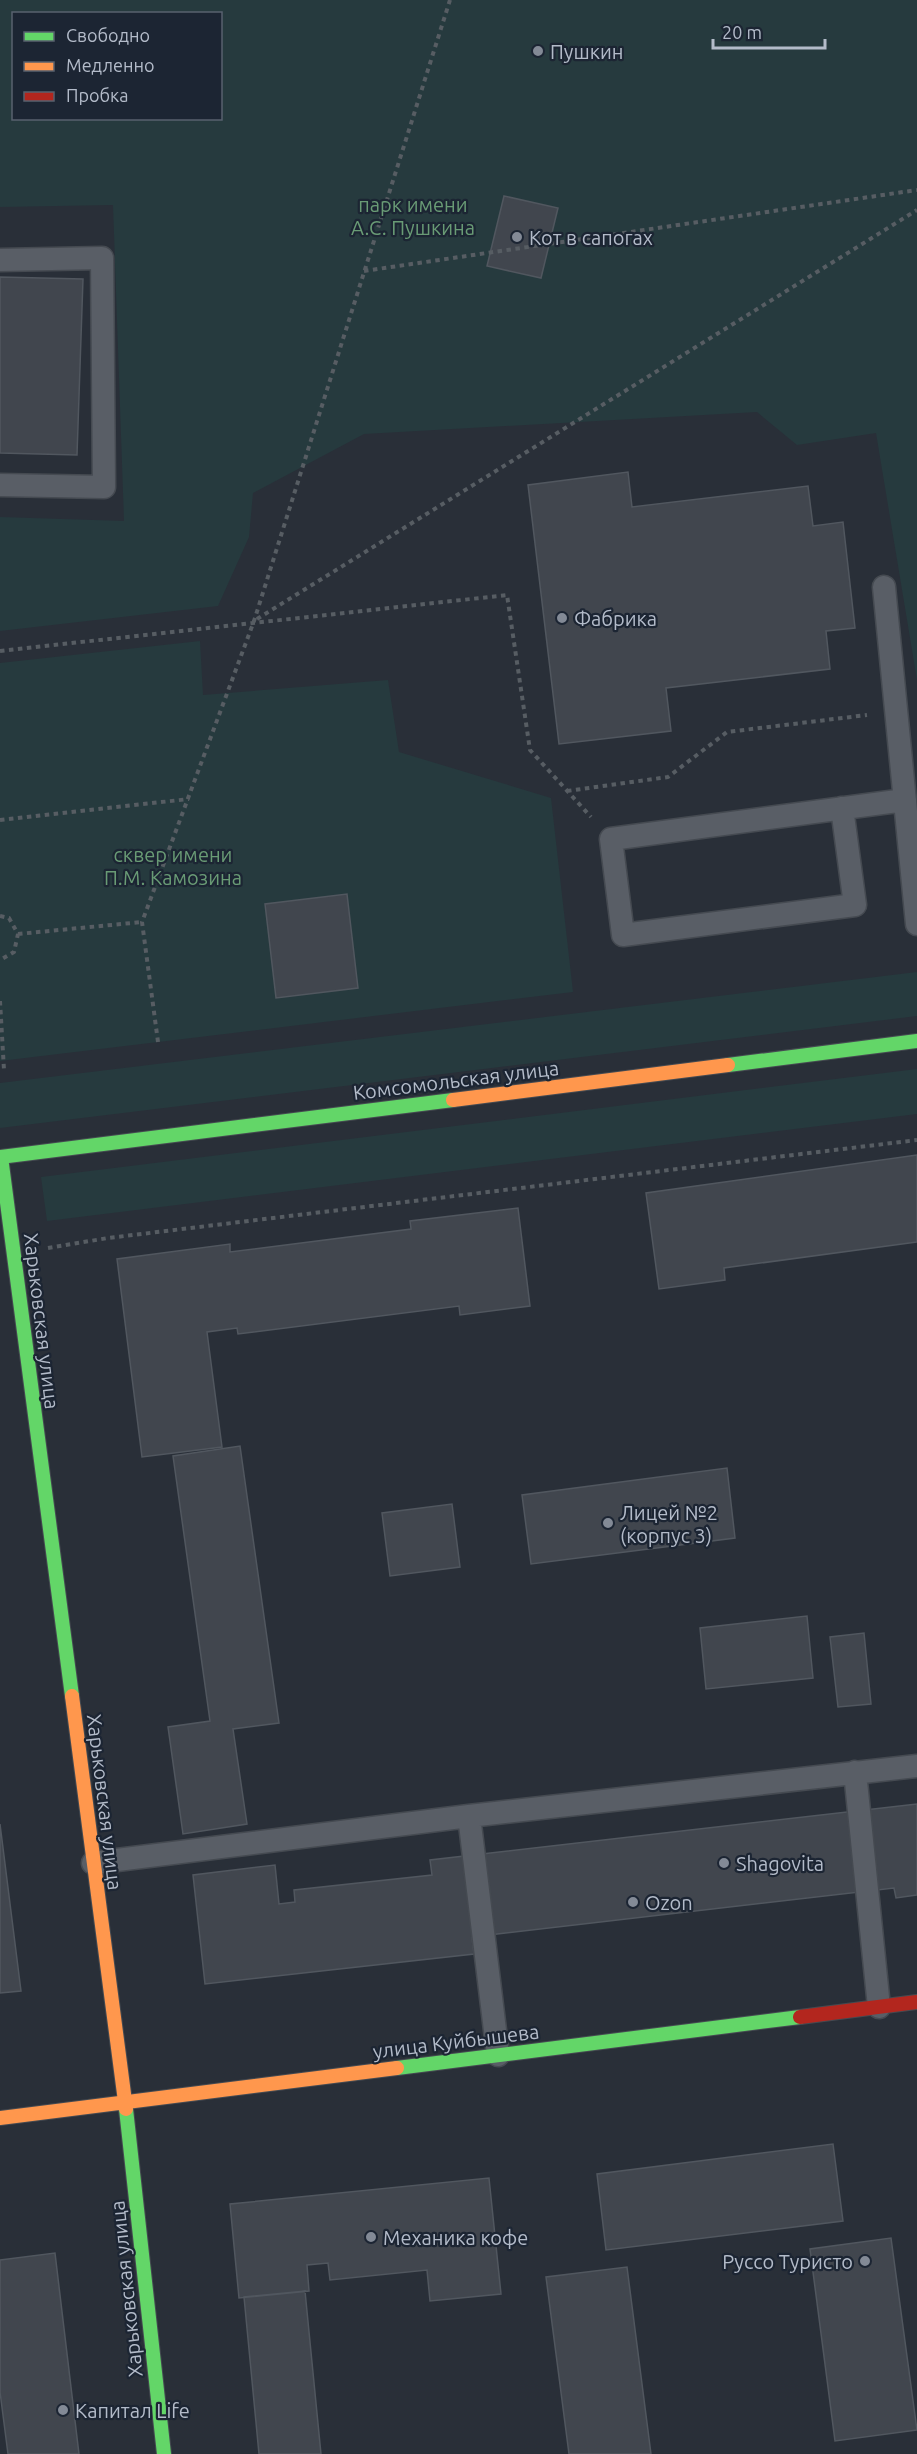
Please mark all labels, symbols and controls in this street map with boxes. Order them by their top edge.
legend [12,12,222,120]
scale bar [713,12,826,50]
text: 20 m [722,22,762,42]
text: Свободно [66,25,150,45]
place label: Пушкин [550,40,623,63]
marker: Пушкин [531,44,545,58]
text: Медленно [66,55,155,75]
text: Пробка [66,85,129,105]
park label: парк имени А.С. Пушкина [351,193,475,239]
place label: Кот в сапогах [529,226,653,249]
marker: Кот в сапогах [510,230,524,244]
place label: Фабрика [574,607,657,630]
marker: Фабрика [555,611,569,625]
park label: сквер имени П.М. Камозина [104,843,242,889]
street label: Комсомольская улица [352,1056,560,1104]
street label: Харьковская улица [20,1232,64,1410]
place label: Лицей №2 (корпус 3) [620,1501,718,1547]
marker: Лицей №2 (корпус 3) [601,1516,615,1530]
street label: Харьковская улица [83,1713,127,1891]
place label: Shagovita [736,1852,824,1875]
marker: Shagovita [717,1856,731,1870]
place label: Ozon [645,1891,693,1914]
marker: Ozon [626,1895,640,1909]
street label: улица Куйбышева [372,2019,540,2063]
street label: Харьковская улица [105,2200,147,2378]
place label: Механика кофе [383,2226,528,2249]
marker: Механика кофе [364,2230,378,2244]
place label: Руссо Туристо [722,2250,853,2273]
marker: Руссо Туристо [858,2254,872,2268]
place label: Капитал Life [75,2399,190,2422]
marker: Капитал Life [56,2403,70,2417]

